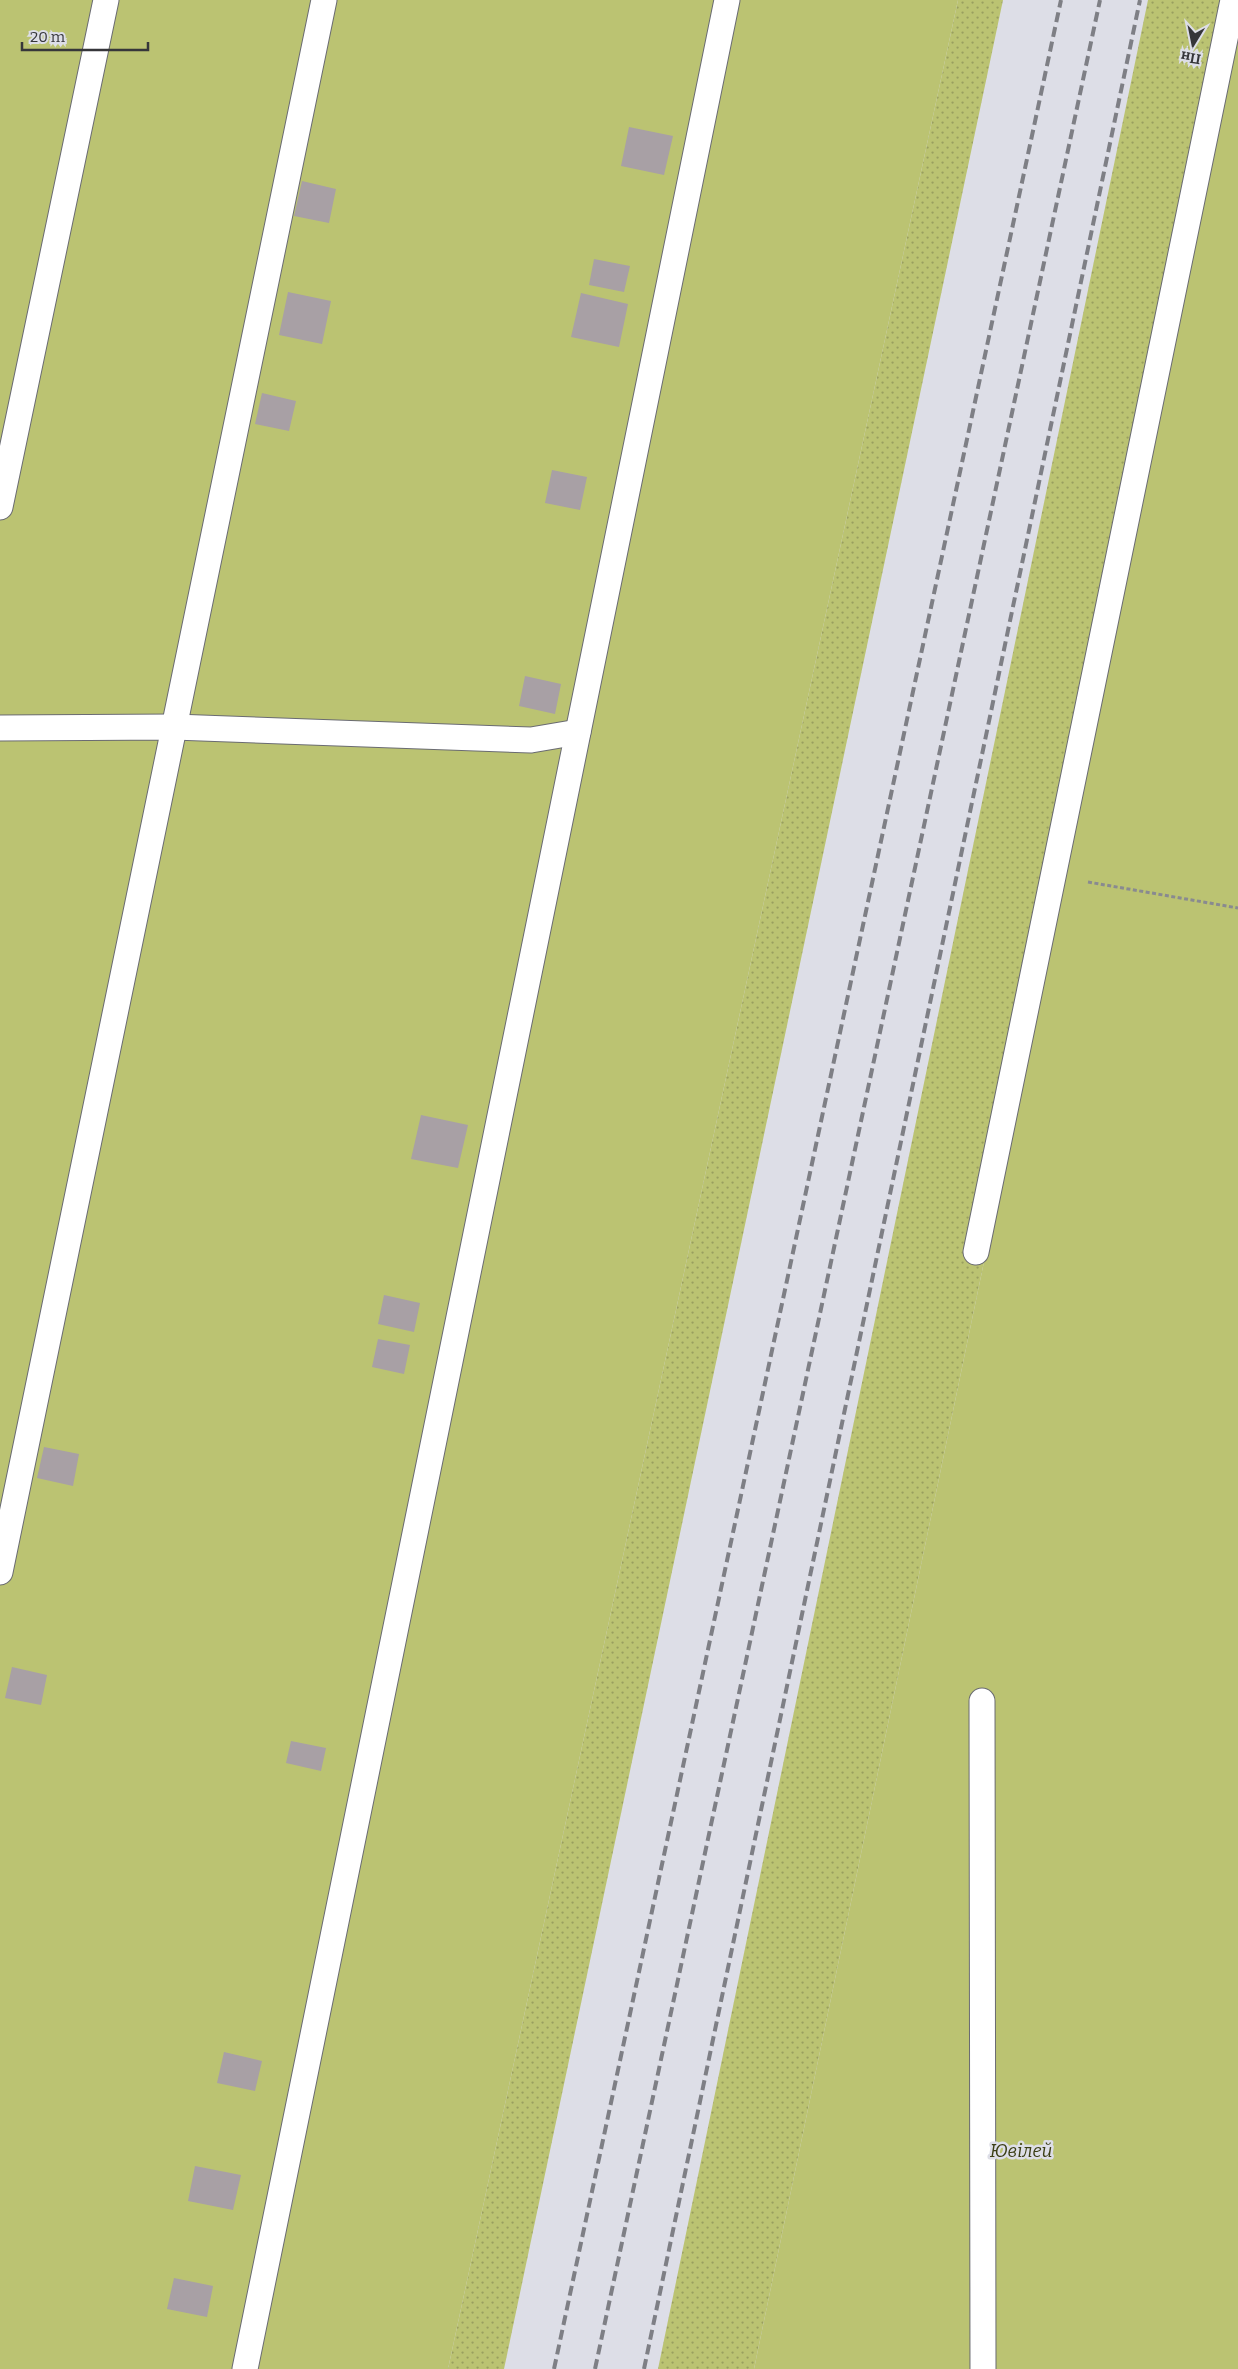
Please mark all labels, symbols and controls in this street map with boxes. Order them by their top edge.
scale bar [22,20,149,52]
north arrow [1168,20,1218,70]
text: 20 m [30,28,66,46]
text: Пн [1179,47,1202,67]
park label: Ювілей [990,2140,1052,2162]

